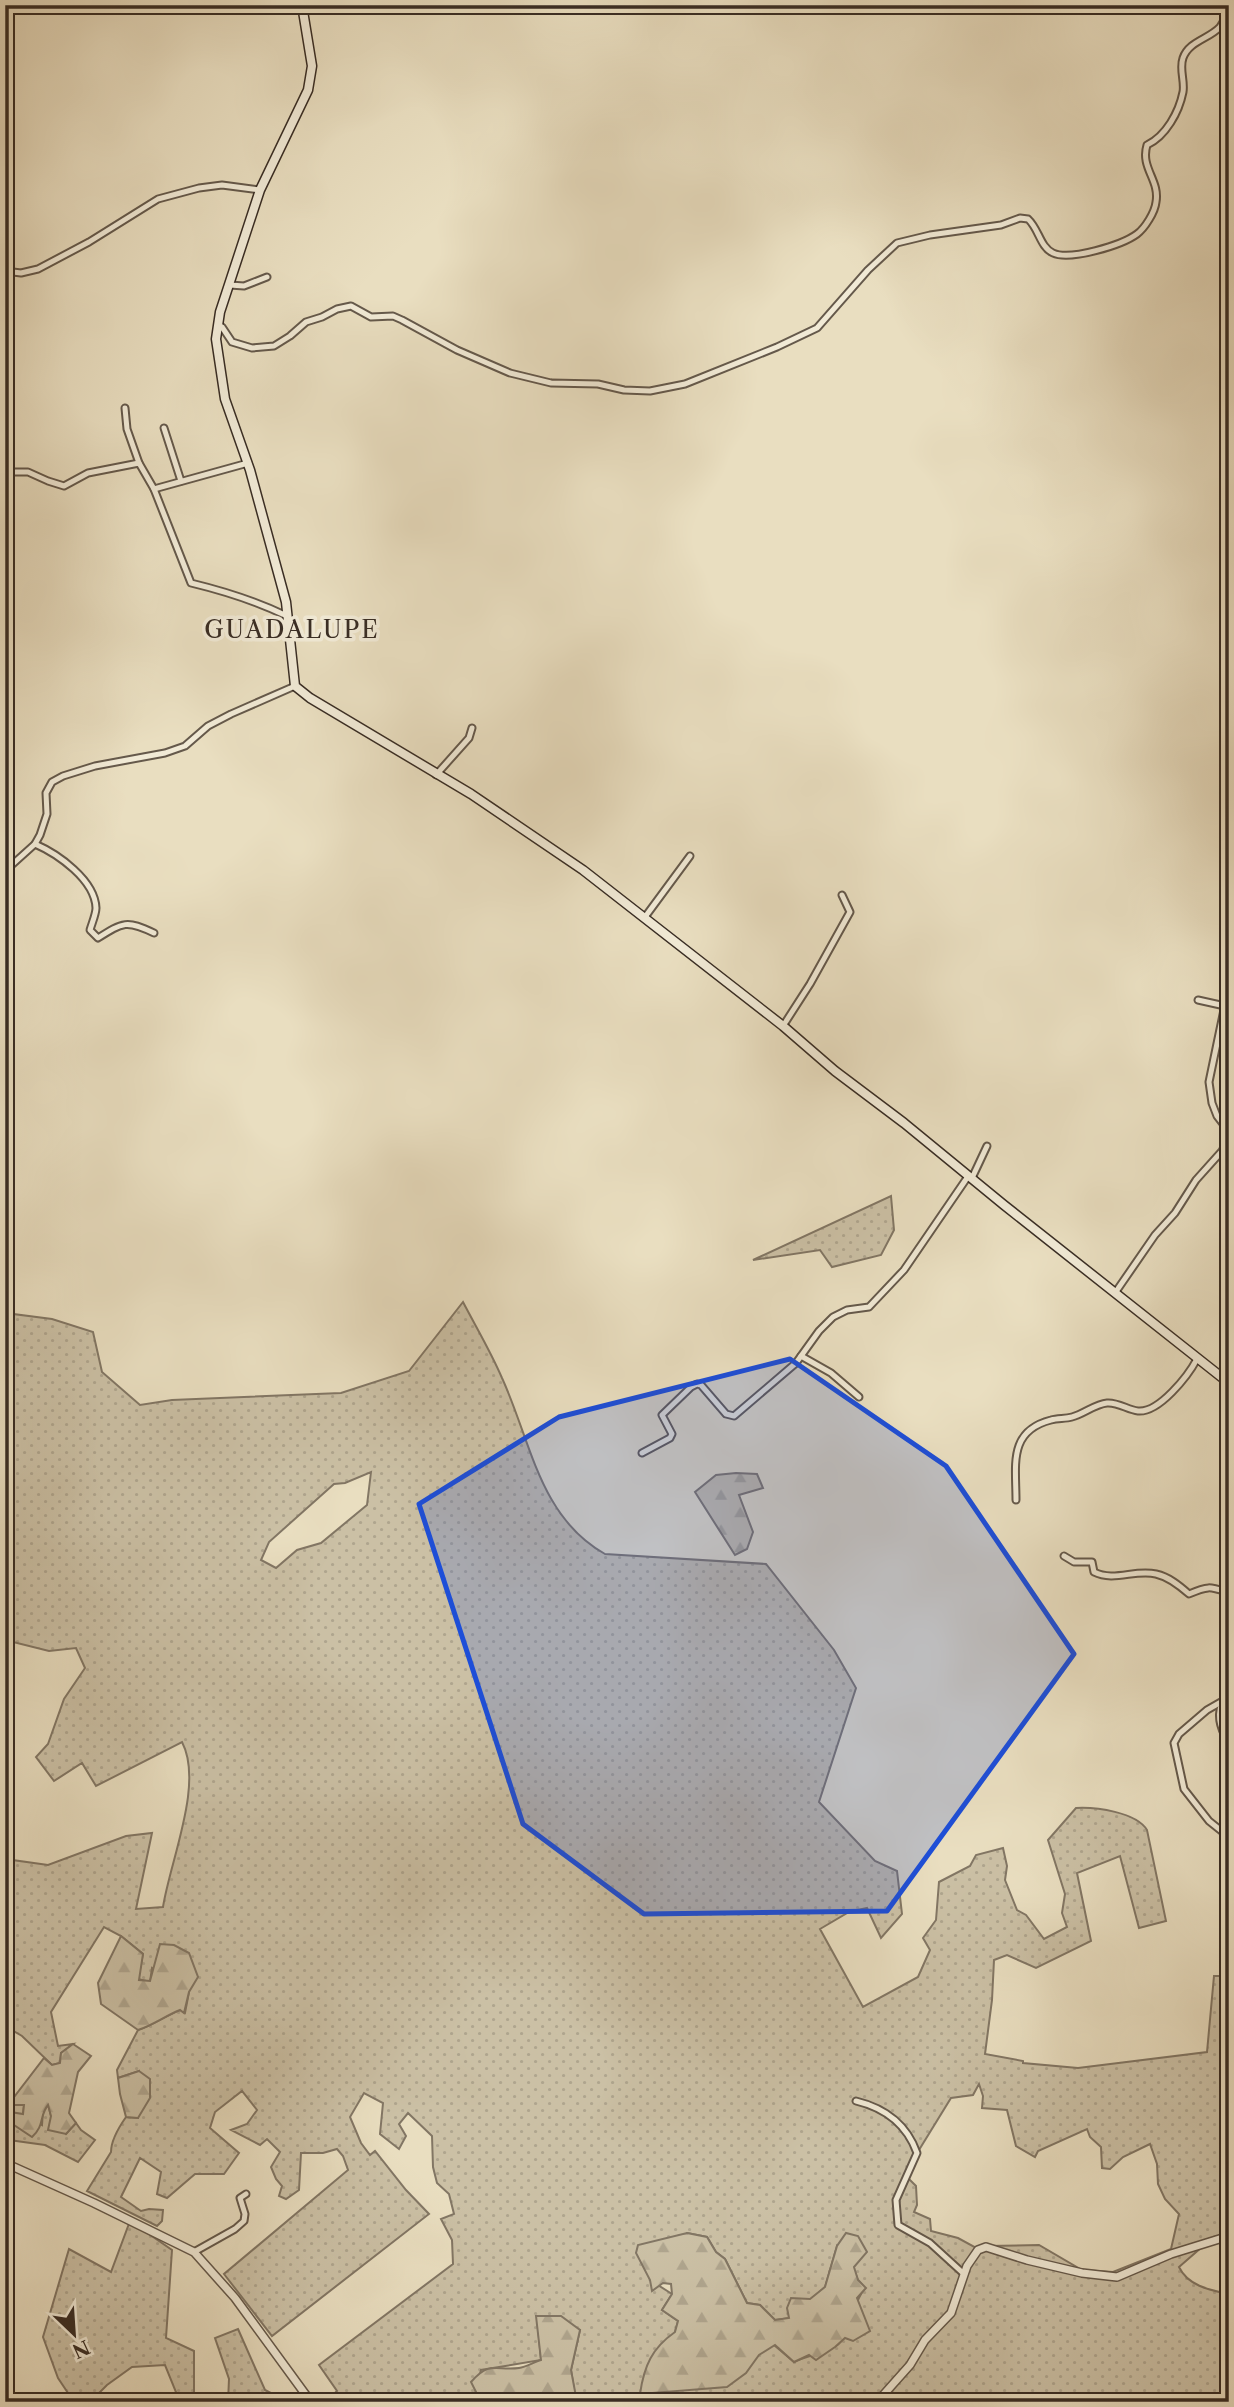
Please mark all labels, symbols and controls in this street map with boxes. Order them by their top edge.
district label: GUADALUPE [204,615,380,644]
north arrow [38,2298,108,2368]
text: N [69,2335,93,2363]

